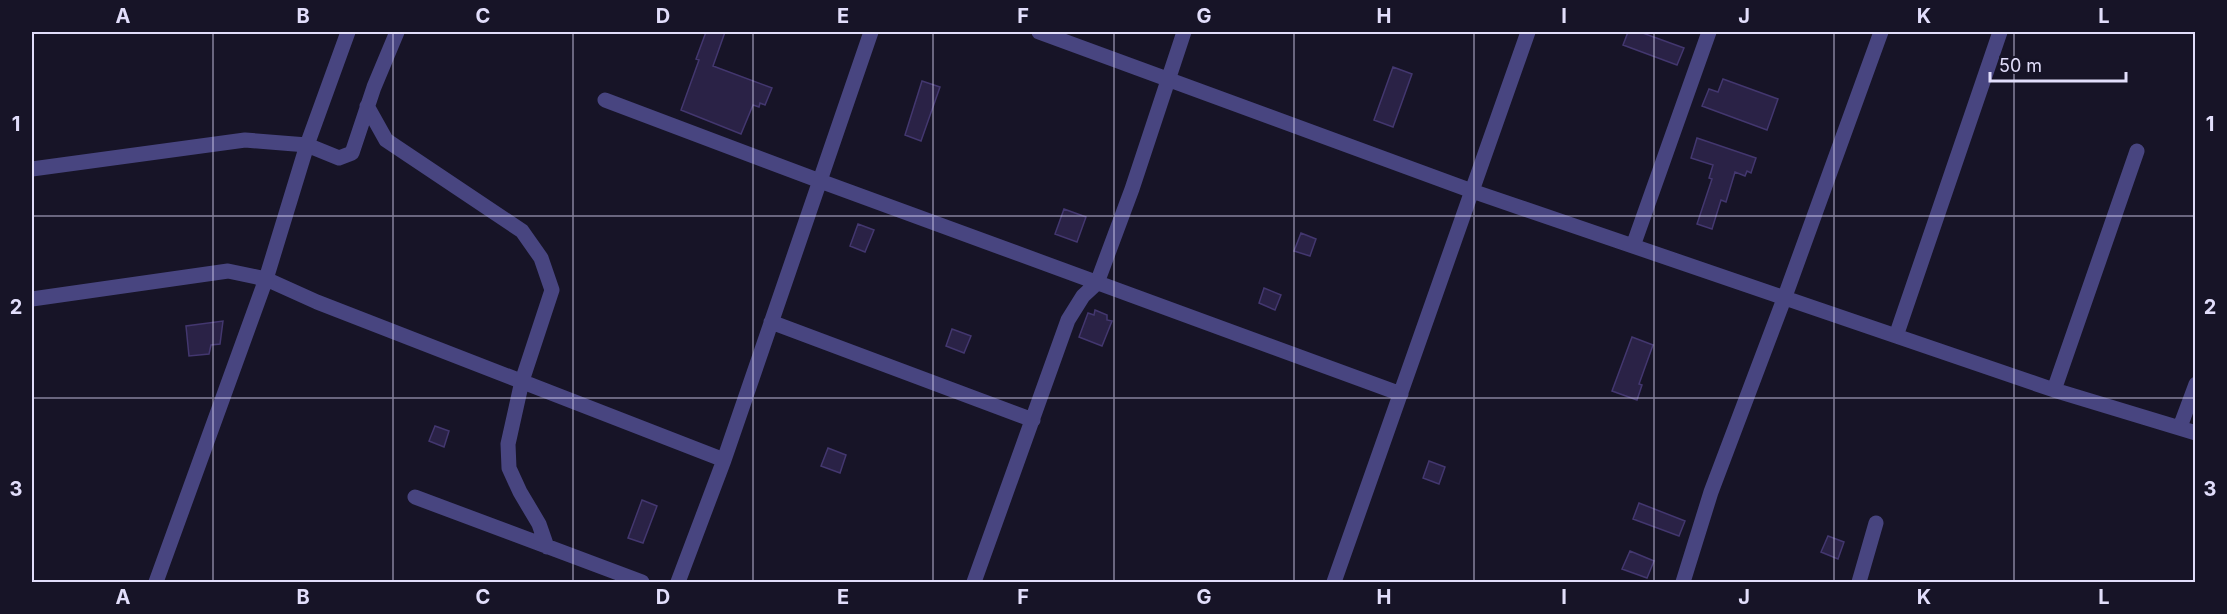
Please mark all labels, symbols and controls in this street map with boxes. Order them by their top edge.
text: A [116,4,131,28]
text: B [296,4,310,28]
text: C [476,4,490,28]
text: D [656,4,670,28]
text: E [837,4,849,28]
text: F [1017,4,1029,28]
text: G [1196,4,1212,28]
text: H [1377,4,1391,28]
text: I [1561,4,1567,28]
text: J [1738,4,1750,28]
text: K [1917,4,1931,28]
text: L [2098,4,2110,28]
scale bar [1990,45,2126,83]
text: 50 m [1999,55,2042,76]
text: 1 [12,112,20,136]
text: 1 [2206,112,2214,136]
text: 2 [10,295,22,319]
text: 2 [2204,295,2216,319]
text: 3 [10,477,22,501]
text: 3 [2204,477,2216,501]
text: A [116,585,131,609]
text: B [296,585,310,609]
text: C [476,585,490,609]
text: D [656,585,670,609]
text: E [837,585,849,609]
text: F [1017,585,1029,609]
text: G [1196,585,1212,609]
text: H [1377,585,1391,609]
text: I [1561,585,1567,609]
text: J [1738,585,1750,609]
text: K [1917,585,1931,609]
text: L [2098,585,2110,609]

